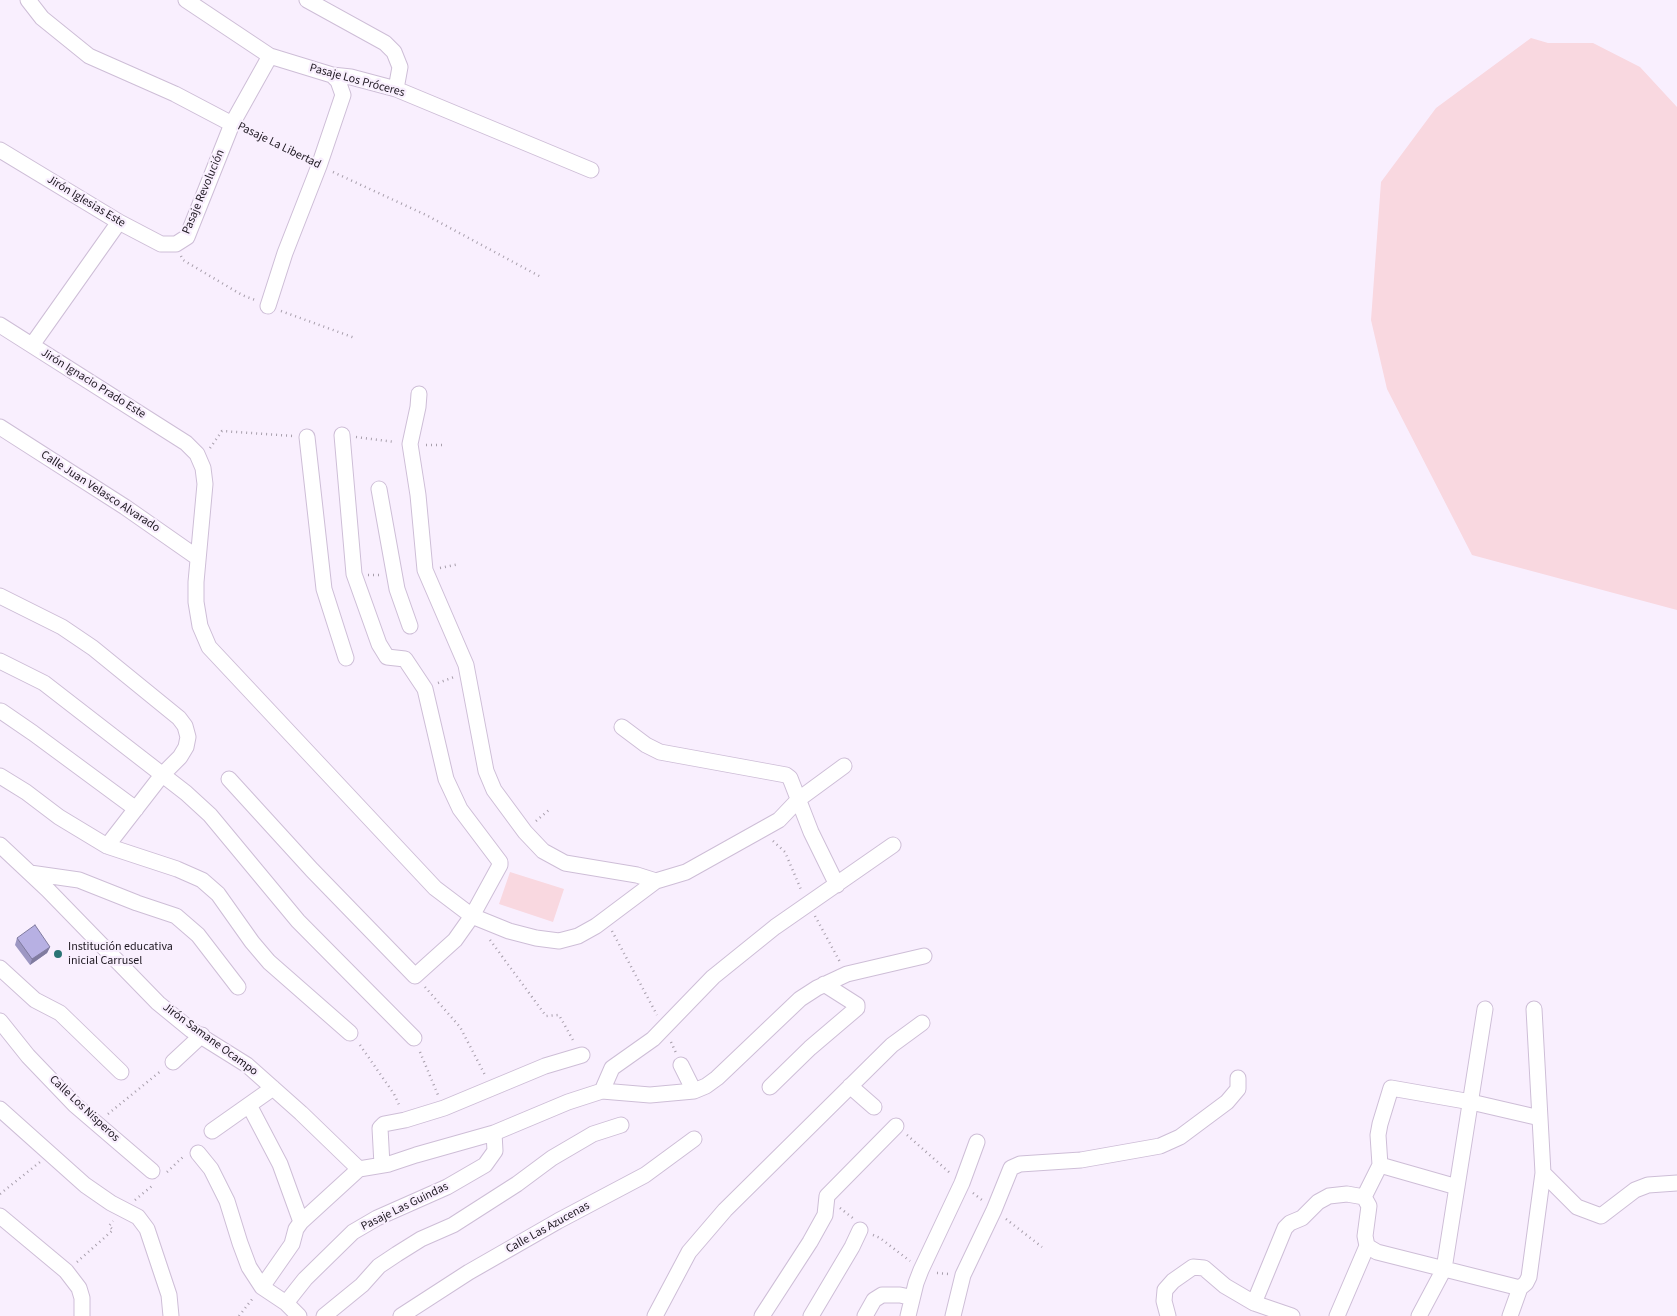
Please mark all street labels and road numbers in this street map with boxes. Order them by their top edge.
street label: Pasaje Los Próceres [308,61,406,101]
street label: Pasaje La Libertad [235,120,323,172]
street label: Pasaje Revolución [180,147,228,237]
street label: Jirón Iglesias Este [44,173,128,231]
street label: Jirón Ignacio Prado Este [38,346,148,422]
street label: Calle Juan Velasco Alvarado [38,448,162,536]
street label: Jirón Samane Ocampo [160,1001,260,1079]
street label: Calle Los Nisperos [46,1073,122,1145]
street label: Pasaje Las Guindas [359,1180,451,1234]
street label: Calle Las Azucenas [504,1199,592,1257]

